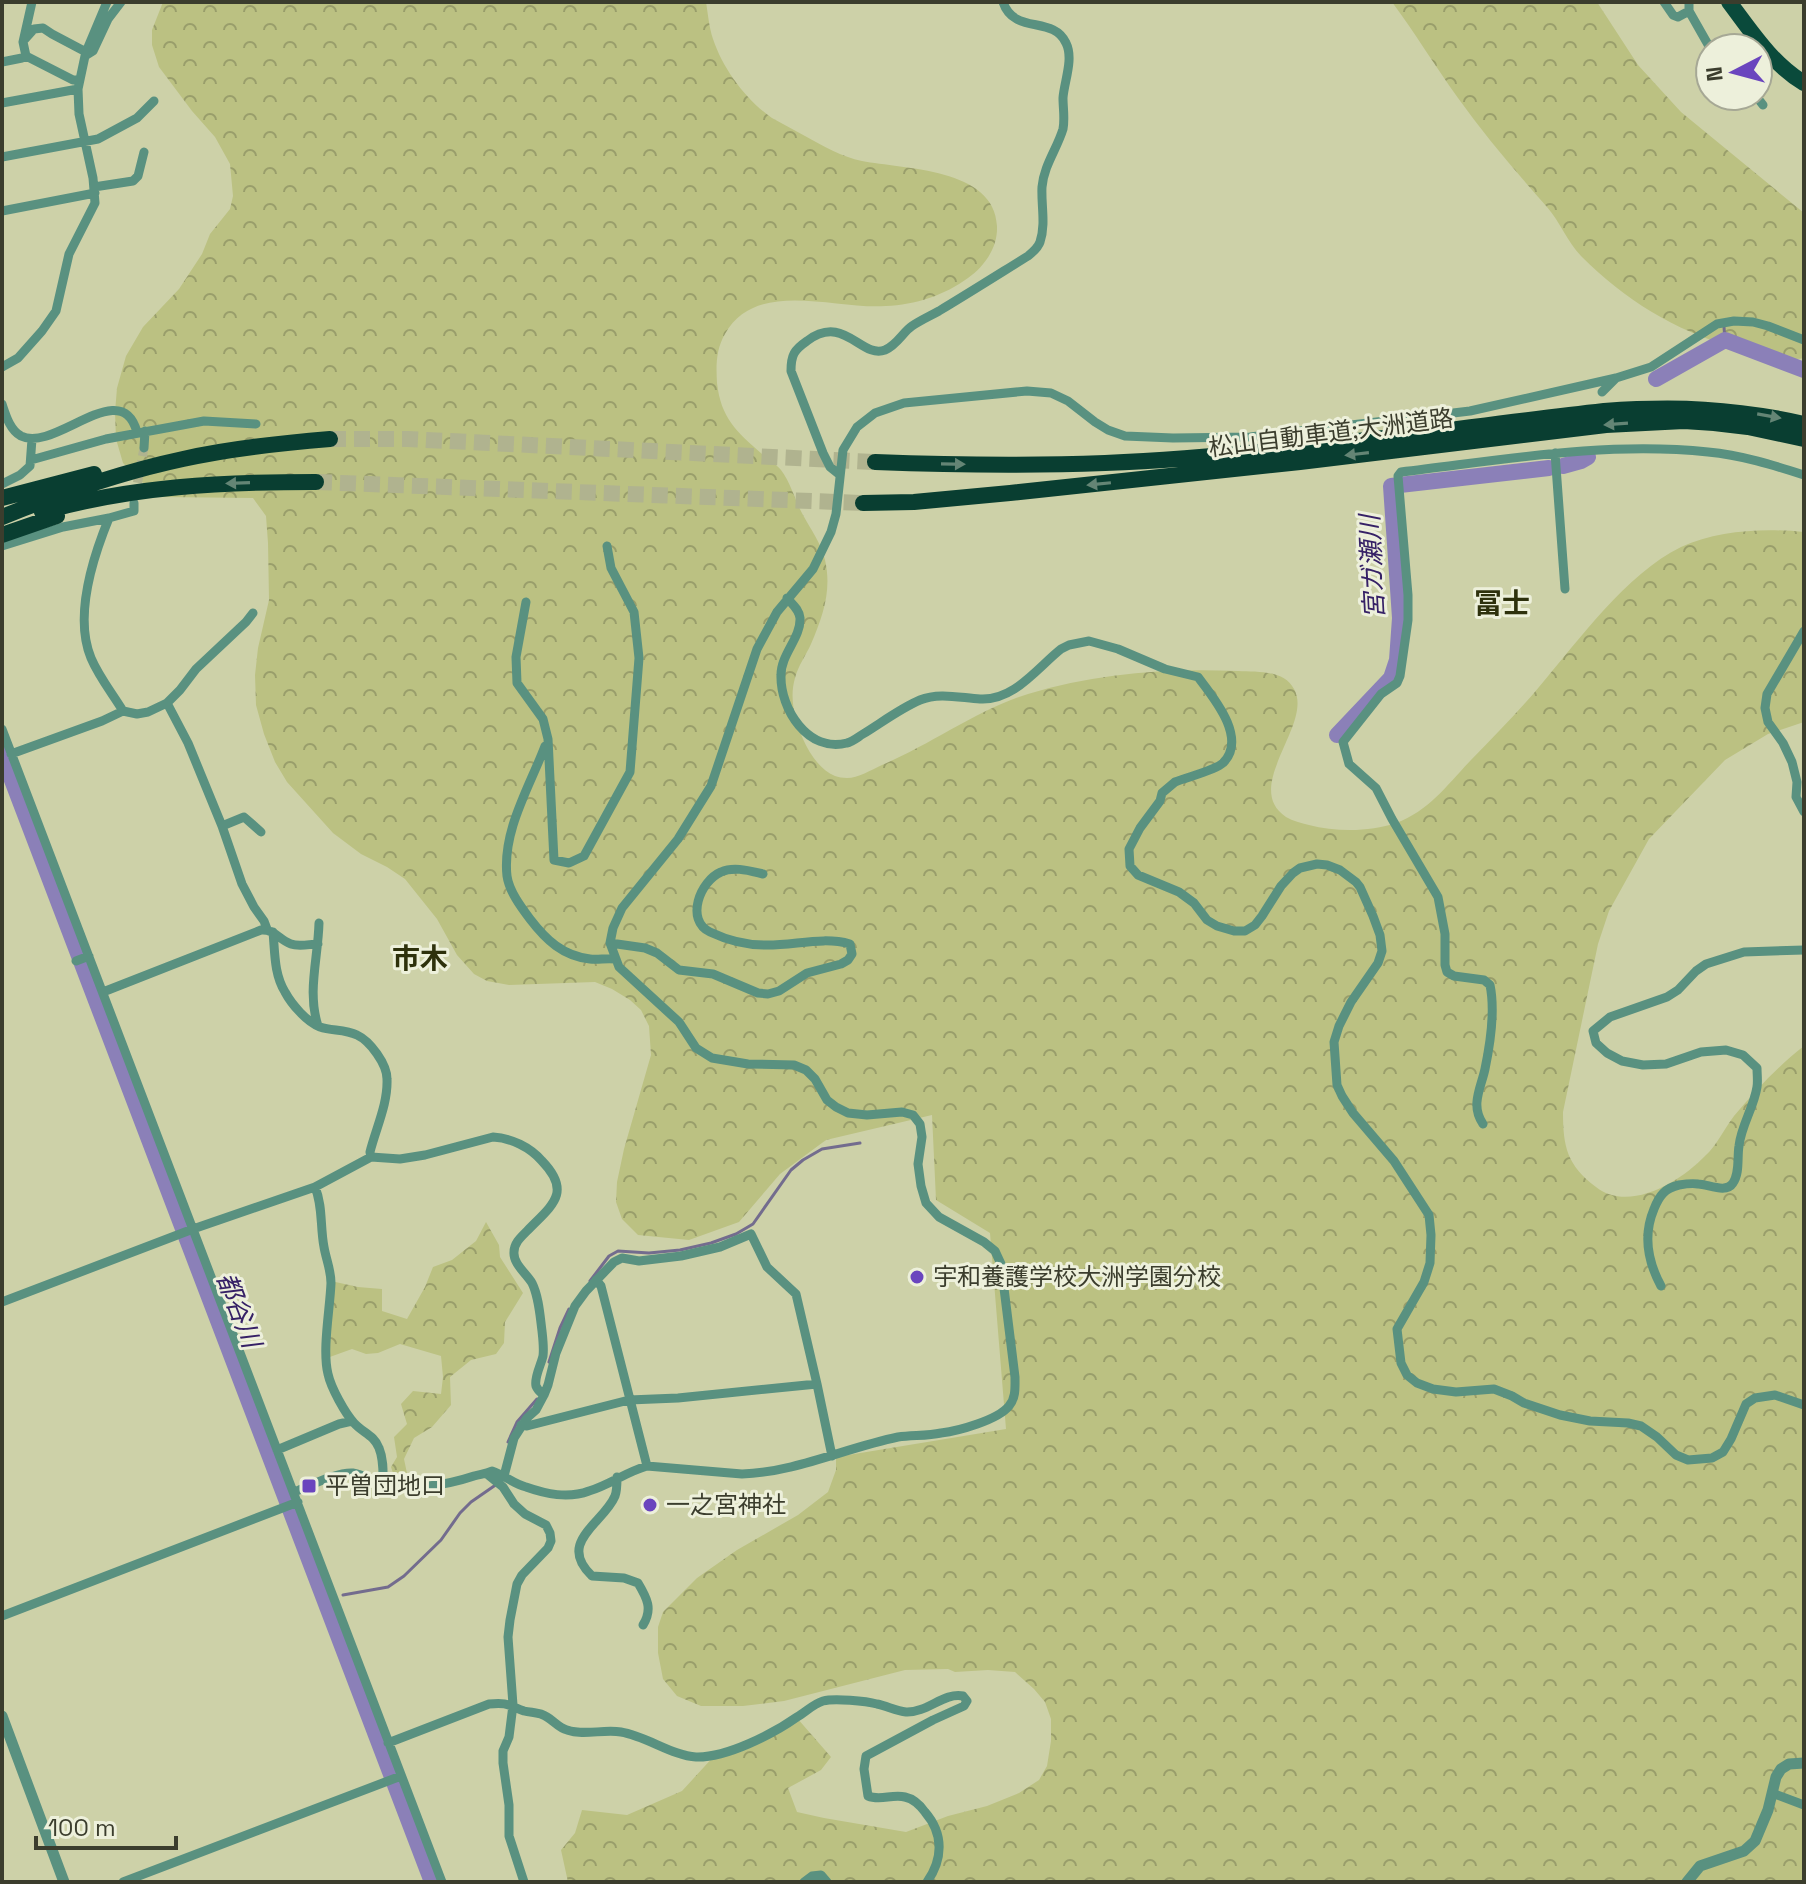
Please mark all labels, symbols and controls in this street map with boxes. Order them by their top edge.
north arrow [1694,32,1774,112]
text: N [1699,65,1729,83]
street label: 松山自動車道;大洲道路 [1207,402,1455,463]
one-way arrow [1757,411,1782,423]
one-way arrow [1603,418,1628,431]
one-way arrow [1345,448,1370,461]
one-way arrow [941,458,966,471]
one-way arrow [225,476,250,489]
one-way arrow [1086,477,1111,490]
water label: 宮ガ瀬川 [1352,511,1392,620]
district label: 冨士 [1474,585,1530,621]
district label: 市木 [392,940,448,976]
place label: 宇和養護学校大洲学園分校 [933,1261,1221,1292]
water label: 都谷川 [209,1267,270,1355]
marker: 宇和養護学校大洲学園分校 [908,1268,926,1286]
place label: 平曽団地口 [325,1470,445,1501]
marker: 平曽団地口 [300,1477,318,1495]
place label: 一之宮神社 [666,1489,786,1520]
marker: 一之宮神社 [641,1496,659,1514]
scale bar [36,1800,176,1850]
text: 100 m [48,1812,116,1843]

